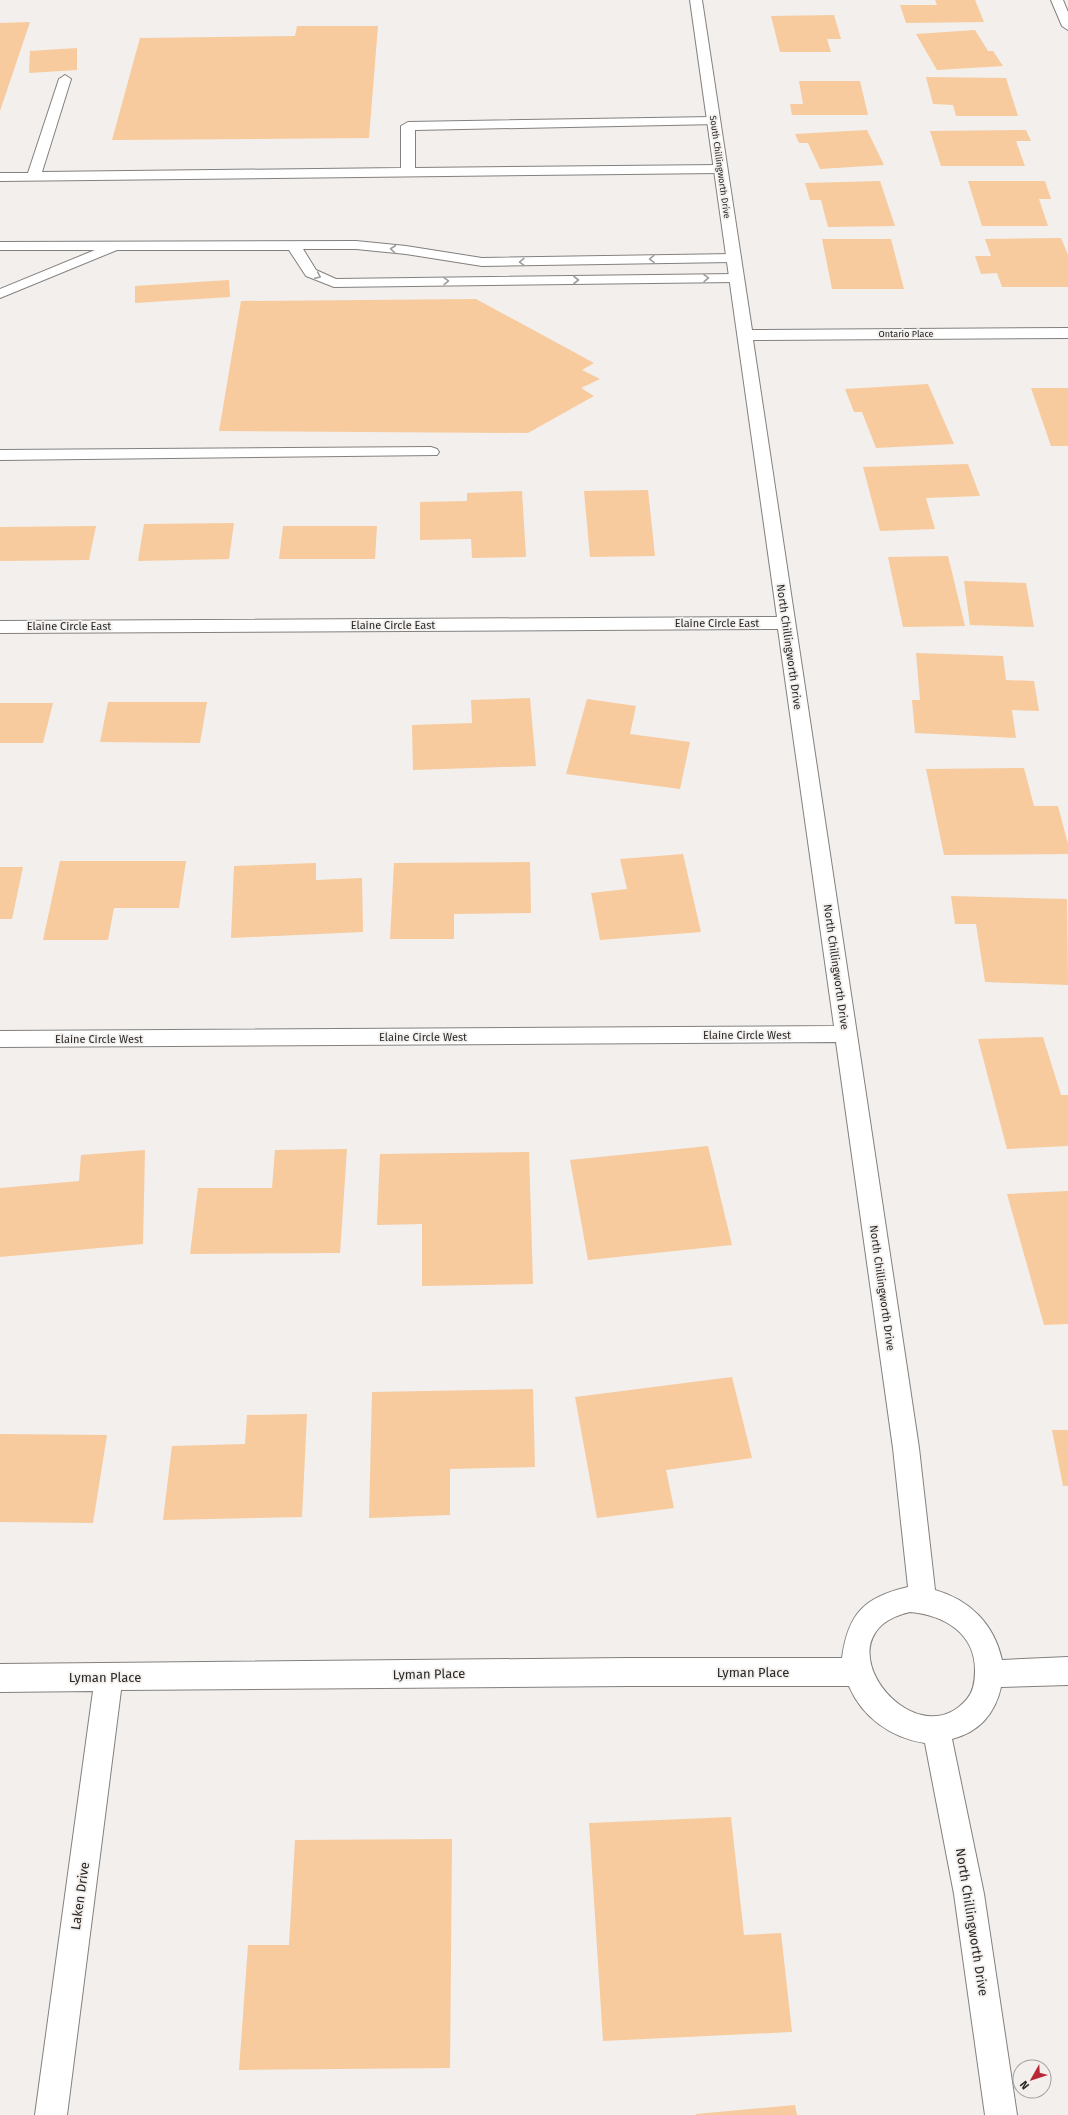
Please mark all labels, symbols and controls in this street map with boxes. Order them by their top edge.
street label: South Chillingworth Drive [708,115,732,219]
one-way arrow [390,244,396,253]
one-way arrow [649,255,655,263]
one-way arrow [519,257,525,266]
one-way arrow [314,271,321,279]
one-way arrow [703,274,709,282]
one-way arrow [573,275,579,284]
one-way arrow [443,277,449,285]
street label: Ontario Place [879,329,934,339]
street label: North Chillingworth Drive [774,583,804,711]
street label: Elaine Circle East [675,617,759,630]
street label: Elaine Circle East [351,619,435,632]
street label: Elaine Circle East [27,620,111,633]
street label: North Chillingworth Drive [821,903,851,1031]
street label: Elaine Circle West [703,1029,791,1042]
street label: Elaine Circle West [379,1031,467,1044]
street label: Elaine Circle West [55,1033,143,1046]
street label: North Chillingworth Drive [867,1224,897,1352]
street label: Lyman Place [717,1665,789,1680]
street label: Lyman Place [393,1666,465,1682]
street label: Lyman Place [69,1670,141,1685]
street label: North Chillingworth Drive [953,1847,991,1997]
street label: Laken Drive [68,1861,92,1931]
north arrow [1012,2059,1052,2099]
text: N [1017,2078,1032,2092]

